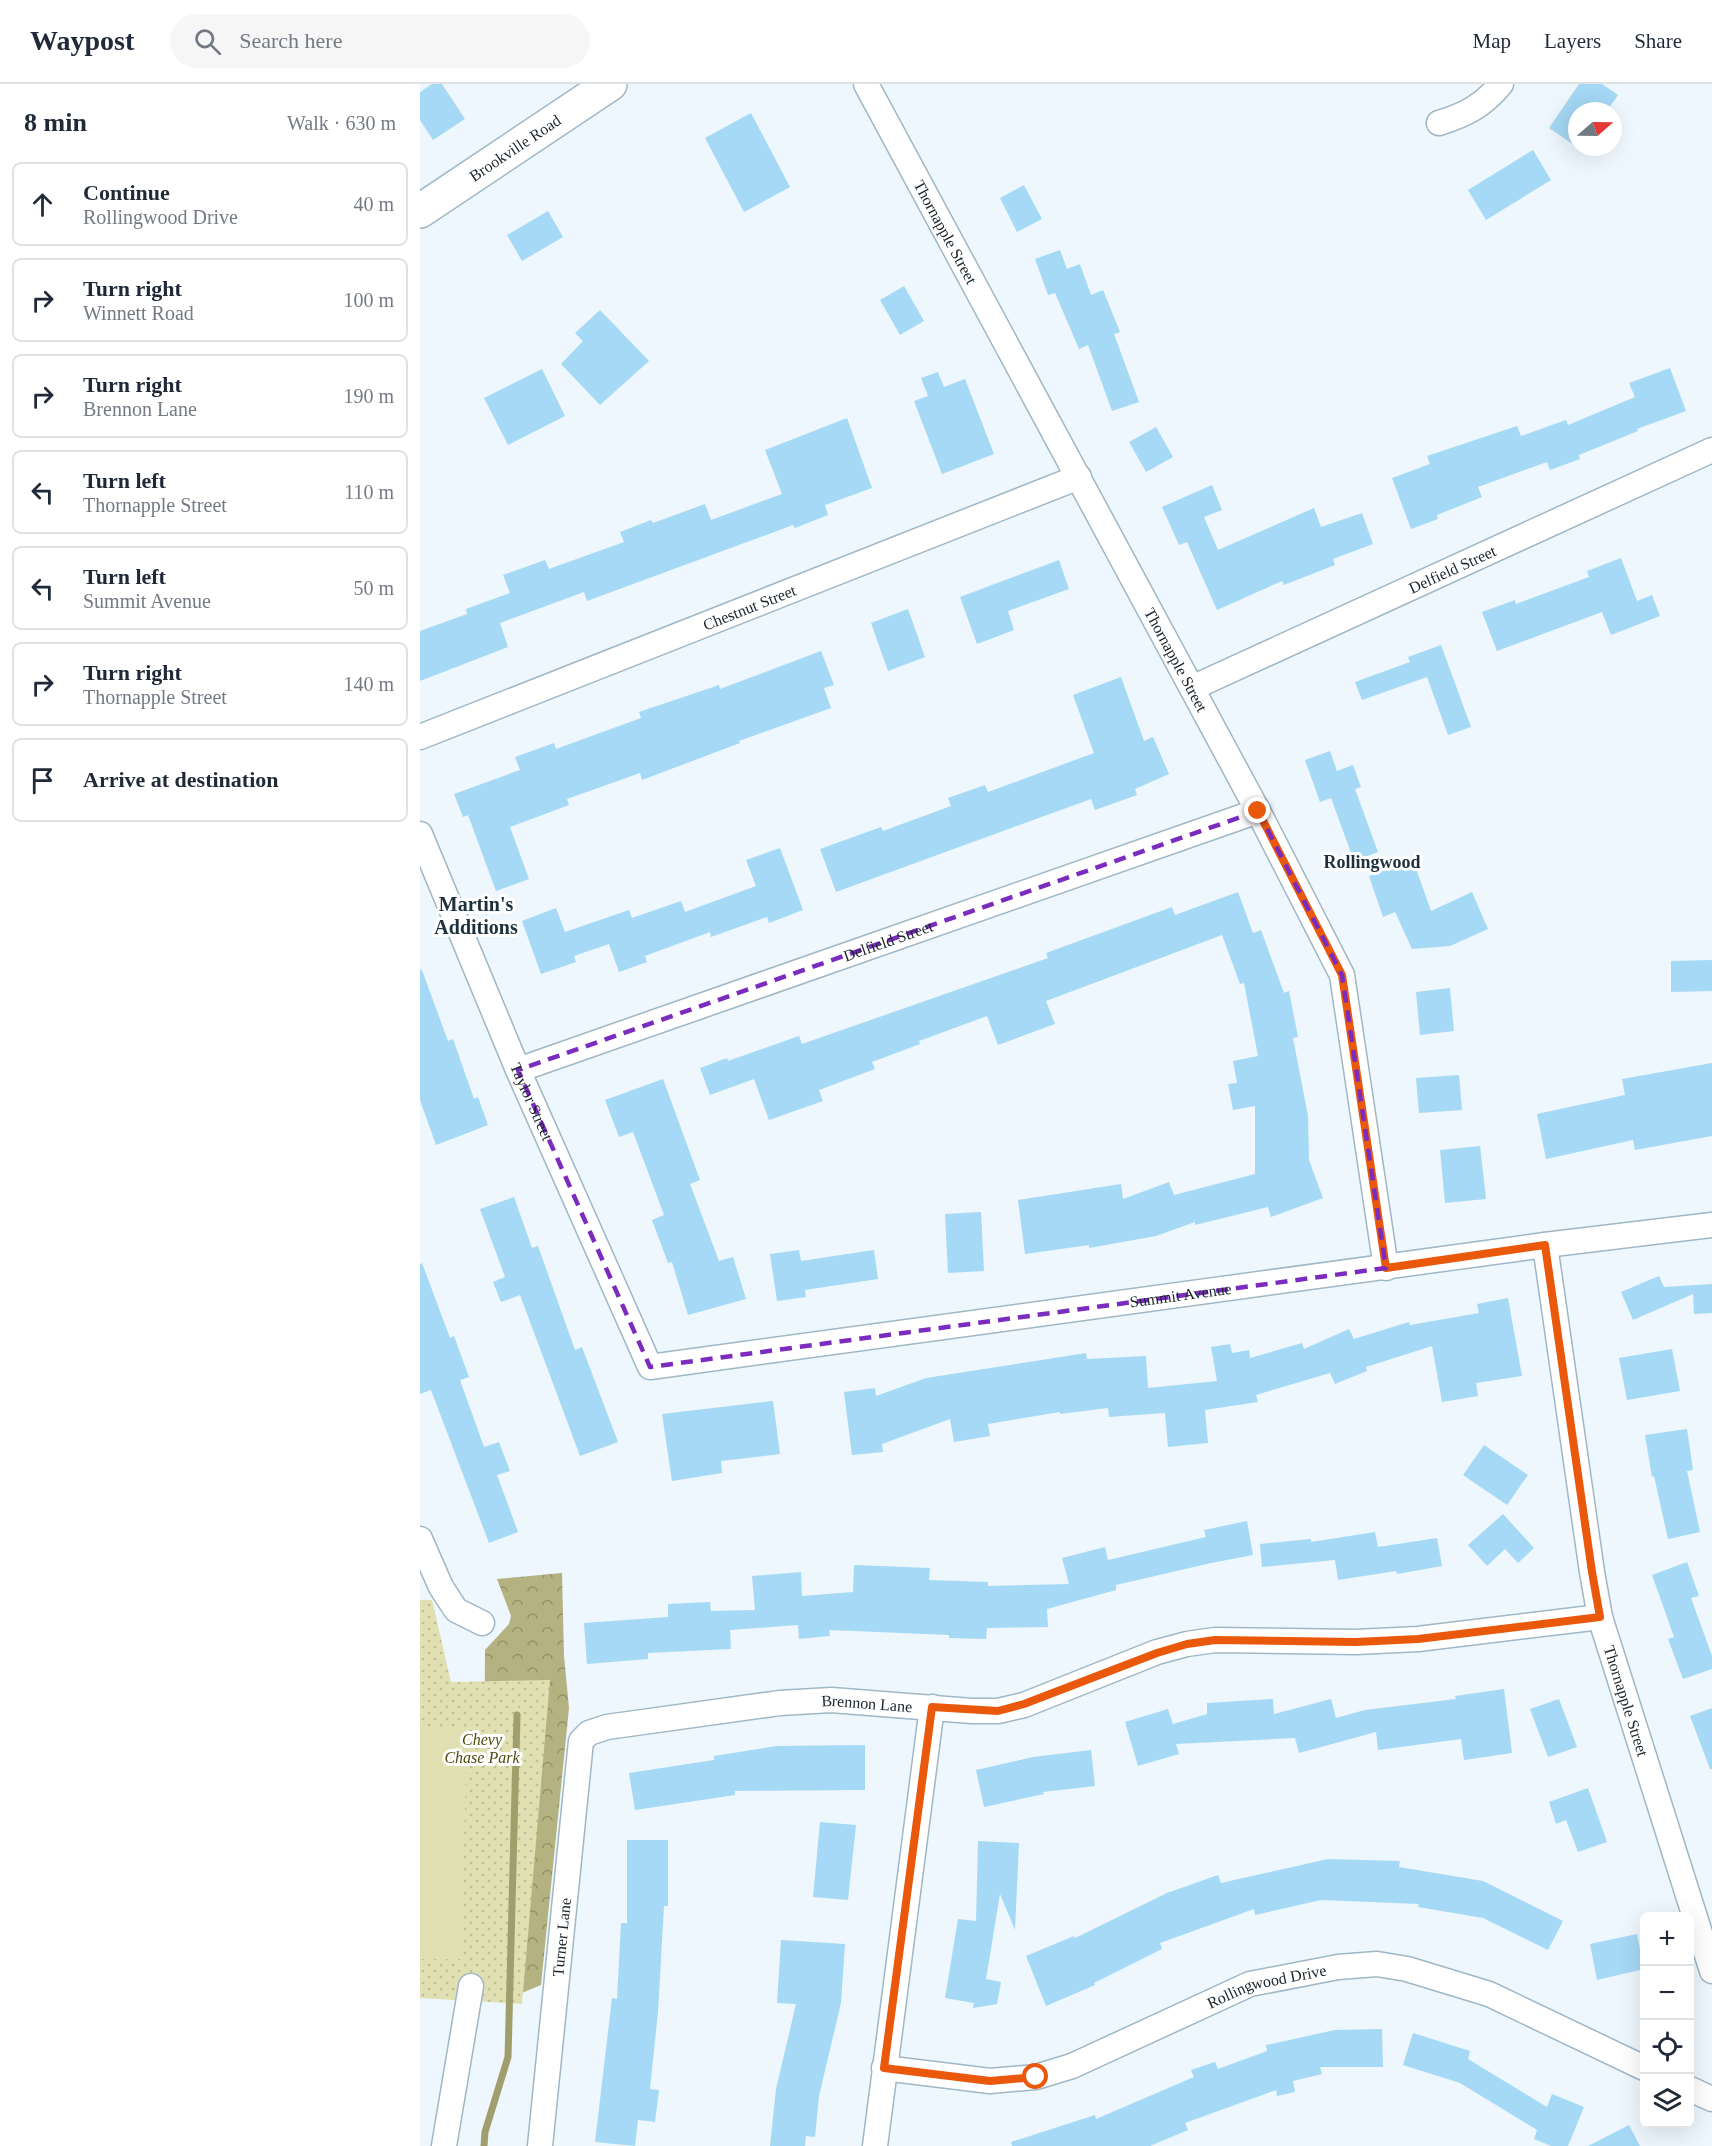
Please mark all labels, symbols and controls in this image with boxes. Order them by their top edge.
search box [170,14,590,68]
text: Waypost [30,25,134,56]
icon: search [191,25,224,58]
text: Search here [239,28,342,53]
text: Map [1473,29,1511,53]
text: Layers [1544,29,1601,53]
text: Share [1634,29,1682,53]
north arrow [1568,102,1622,156]
text: 8 min [24,108,87,137]
street label: Brookville Road [466,111,564,184]
text: Walk · 630 m [287,112,396,134]
street label: Thornapple Street [911,177,981,287]
text: Continue [83,180,170,205]
icon: ahead [26,188,59,221]
text: 40 m [353,193,394,215]
text: Rollingwood Drive [83,206,238,228]
text: Turn right [83,276,182,301]
icon: right [26,284,59,317]
text: 100 m [343,289,394,311]
text: Winnett Road [83,302,194,324]
text: Turn right [83,372,182,397]
icon: right [26,380,59,413]
text: 190 m [343,385,394,407]
text: Brennon Lane [83,398,197,420]
text: Turn left [83,468,166,493]
icon: left [26,476,59,509]
text: 110 m [344,481,394,503]
text: Thornapple Street [83,494,227,516]
street label: Delfield Street [1406,541,1499,596]
text: Turn left [83,564,166,589]
icon: left [26,572,59,605]
text: 50 m [353,577,394,599]
street label: Chestnut Street [700,581,799,633]
text: Summit Avenue [83,590,211,612]
street label: Thornapple Street [1142,605,1211,715]
text: Turn right [83,660,182,685]
icon: right [26,668,59,701]
text: 140 m [343,673,394,695]
text: Thornapple Street [83,686,227,708]
icon: arrive [26,764,59,797]
text: Arrive at destination [83,767,279,792]
route end [1244,797,1270,823]
district label: Rollingwood [1323,852,1421,872]
district label: Martin's Additions [434,893,518,938]
street label: Delfield Street [841,917,936,964]
street label: Taylor Street [507,1060,557,1143]
street label: Summit Avenue [1129,1279,1232,1310]
street label: Thornapple Street [1601,1643,1652,1759]
street label: Brennon Lane [821,1691,913,1715]
park label: Chevy Chase Park [444,1731,520,1766]
street label: Turner Lane [549,1897,574,1977]
map controls [1640,1912,1694,2128]
button: + [1640,1912,1694,1966]
street label: Rollingwood Drive [1204,1961,1328,2011]
button: − [1640,1966,1694,2020]
button: locate [1640,2020,1694,2074]
route start [1022,2063,1048,2089]
button: layers [1640,2074,1694,2128]

